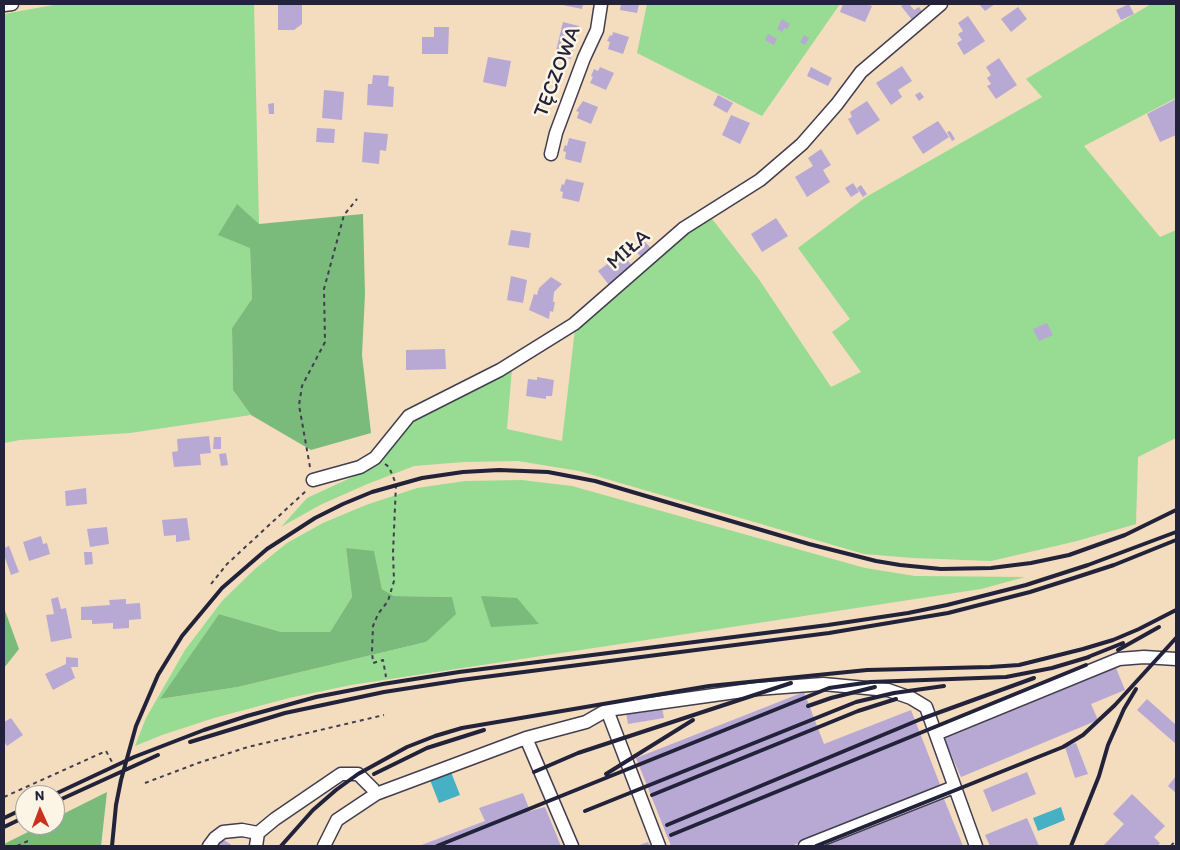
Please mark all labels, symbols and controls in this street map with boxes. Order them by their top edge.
street label: TĘCZOWA [529,23,587,121]
street label: MIŁA [602,225,656,275]
north arrow [15,785,65,835]
text: N [34,787,45,804]

